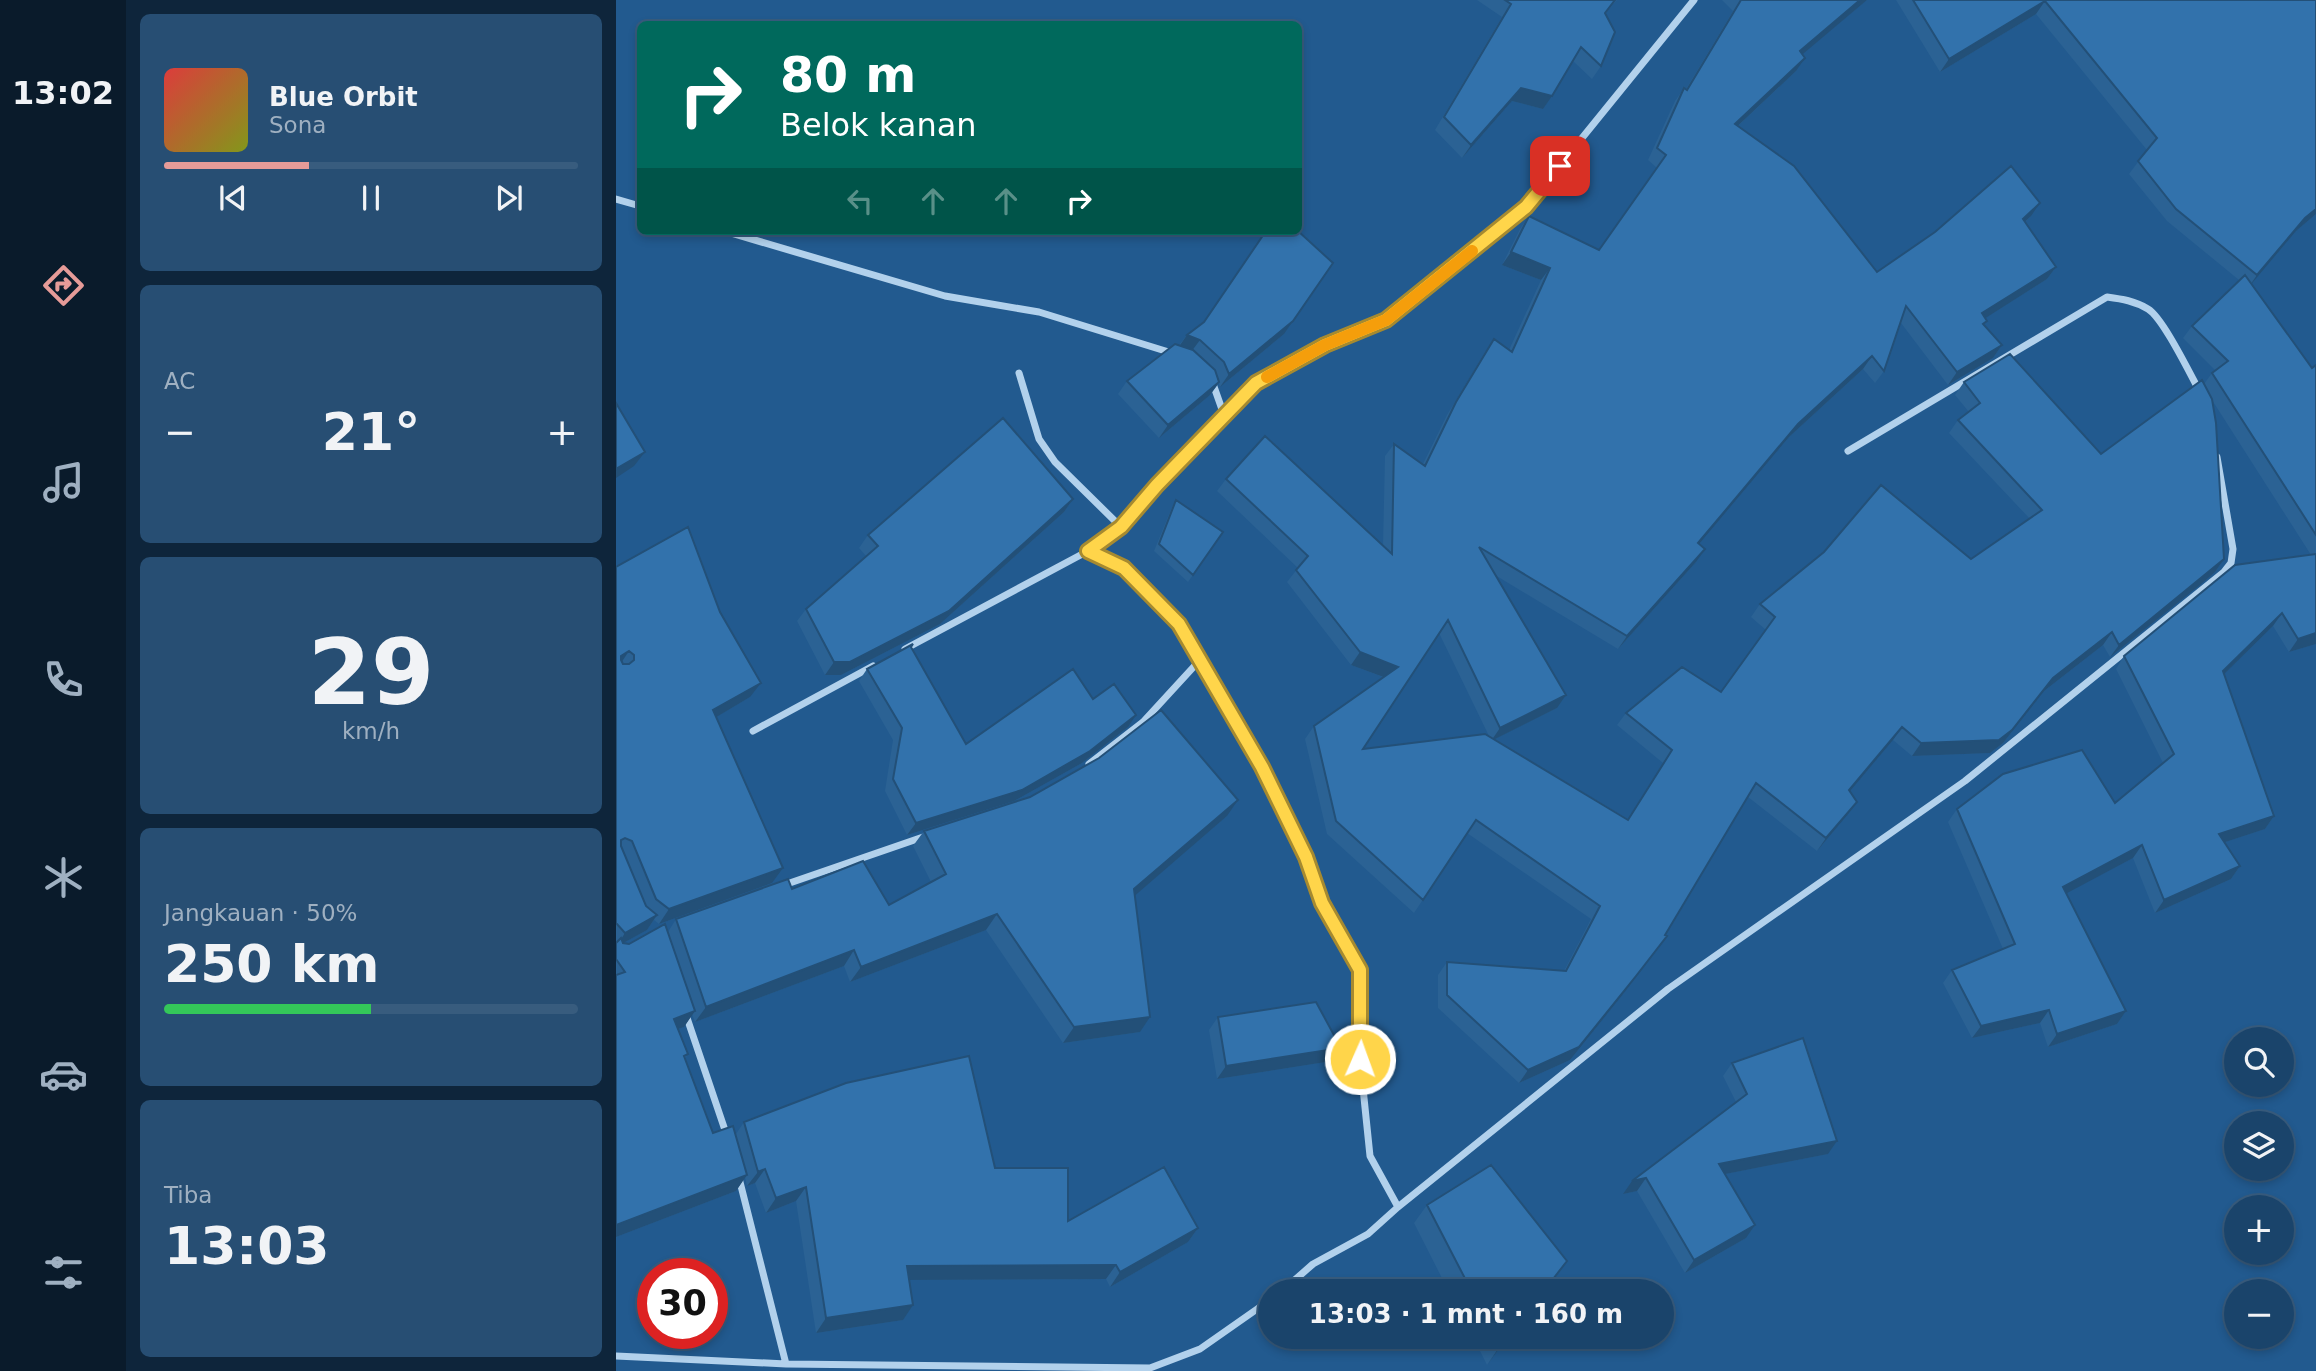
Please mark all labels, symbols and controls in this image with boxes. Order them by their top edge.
text: 80 m [780,47,916,104]
icon: right [665,49,756,140]
text: 13:02 [12,74,114,112]
text: Blue Orbit [269,82,418,112]
text: Belok kanan [780,106,977,144]
text: Sona [269,112,326,138]
pin [1530,136,1590,196]
icon: arrive [1541,147,1579,185]
icon: previous [214,179,252,217]
icon: pause [352,179,390,217]
icon: next [490,179,528,217]
icon: left [841,182,879,220]
icon: ahead [914,182,952,220]
icon: ahead [987,182,1025,220]
icon: right [1060,182,1098,220]
icon: directions [39,261,88,310]
text: AC [164,368,195,394]
text: 21° [322,402,420,462]
text: − [164,410,196,454]
text: + [546,410,578,454]
icon: music [39,458,88,507]
text: 29 [308,620,434,725]
icon: phone [39,655,88,704]
text: km/h [342,718,400,744]
icon: climate [39,853,88,902]
text: Jangkauan · 50% [164,900,357,926]
text: 250 km [164,934,379,994]
position arrow [1323,1022,1397,1096]
map controls [2224,1027,2294,1349]
button: search [2224,1027,2294,1097]
icon: car [39,1050,88,1099]
button: layers [2224,1111,2294,1181]
text: Tiba [164,1182,212,1208]
button: + [2224,1195,2294,1265]
text: 13:03 [164,1216,330,1276]
icon: filters [39,1248,88,1297]
speed limit sign: 30 [637,1258,728,1349]
button: − [2224,1279,2294,1349]
text: 13:03 · 1 mnt · 160 m [1309,1299,1623,1329]

